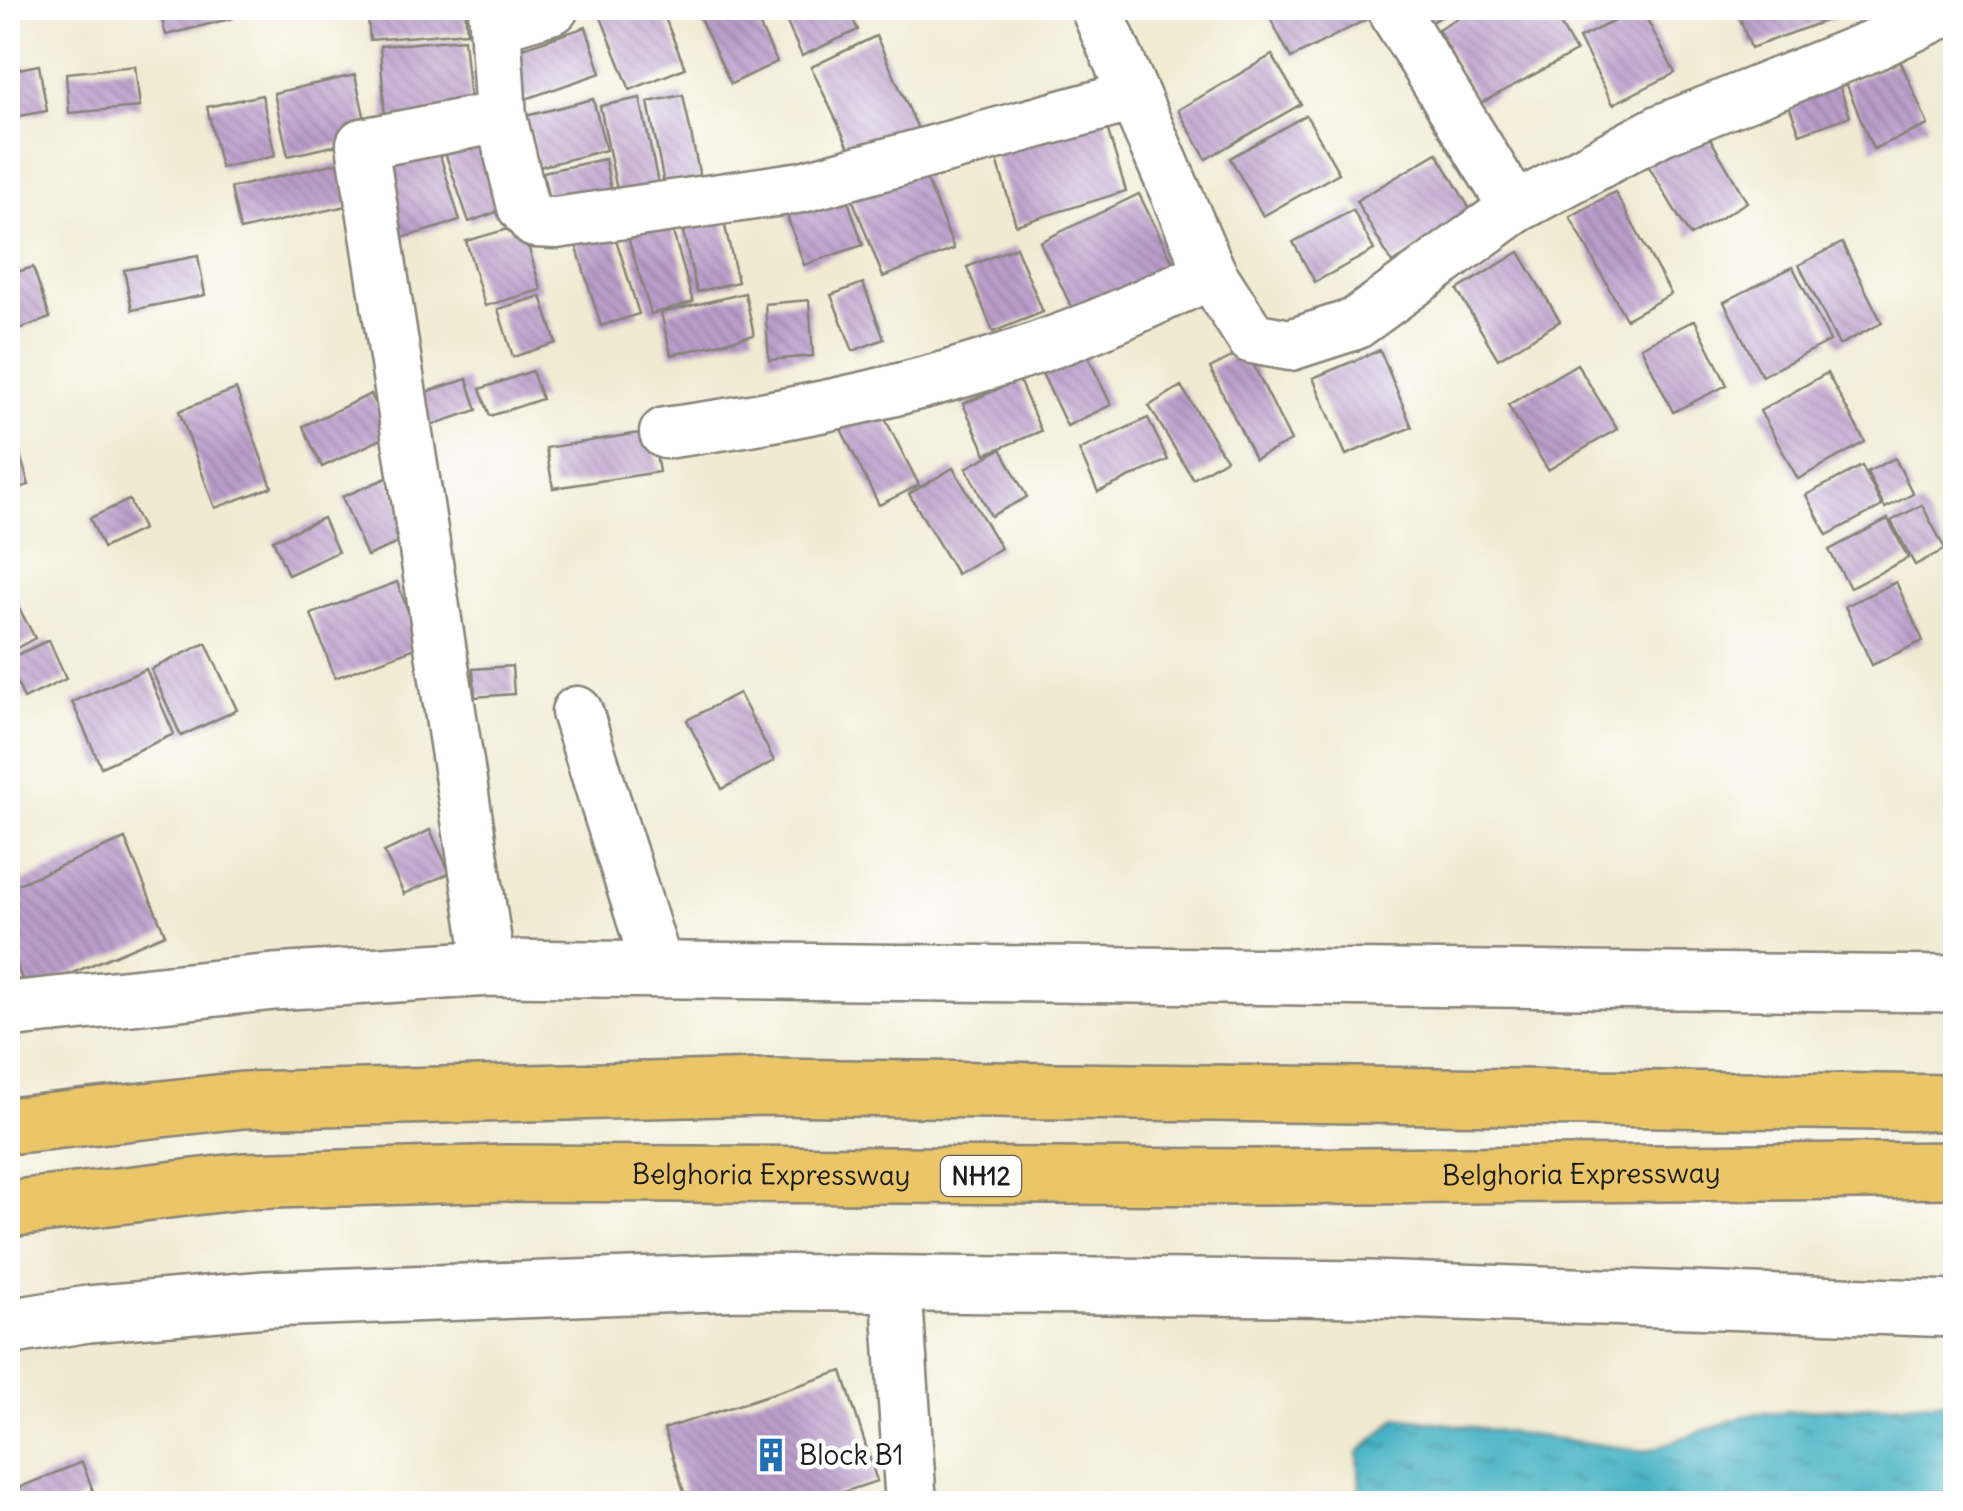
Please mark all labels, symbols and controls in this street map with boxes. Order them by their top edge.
street label: Belghoria Expressway [1442,1154,1721,1193]
street label: Belghoria Expressway [632,1156,911,1193]
road number: NH12 [941,1156,1021,1196]
building icon: Block B1 [752,1436,790,1474]
place label: Block B1 [799,1437,904,1473]

